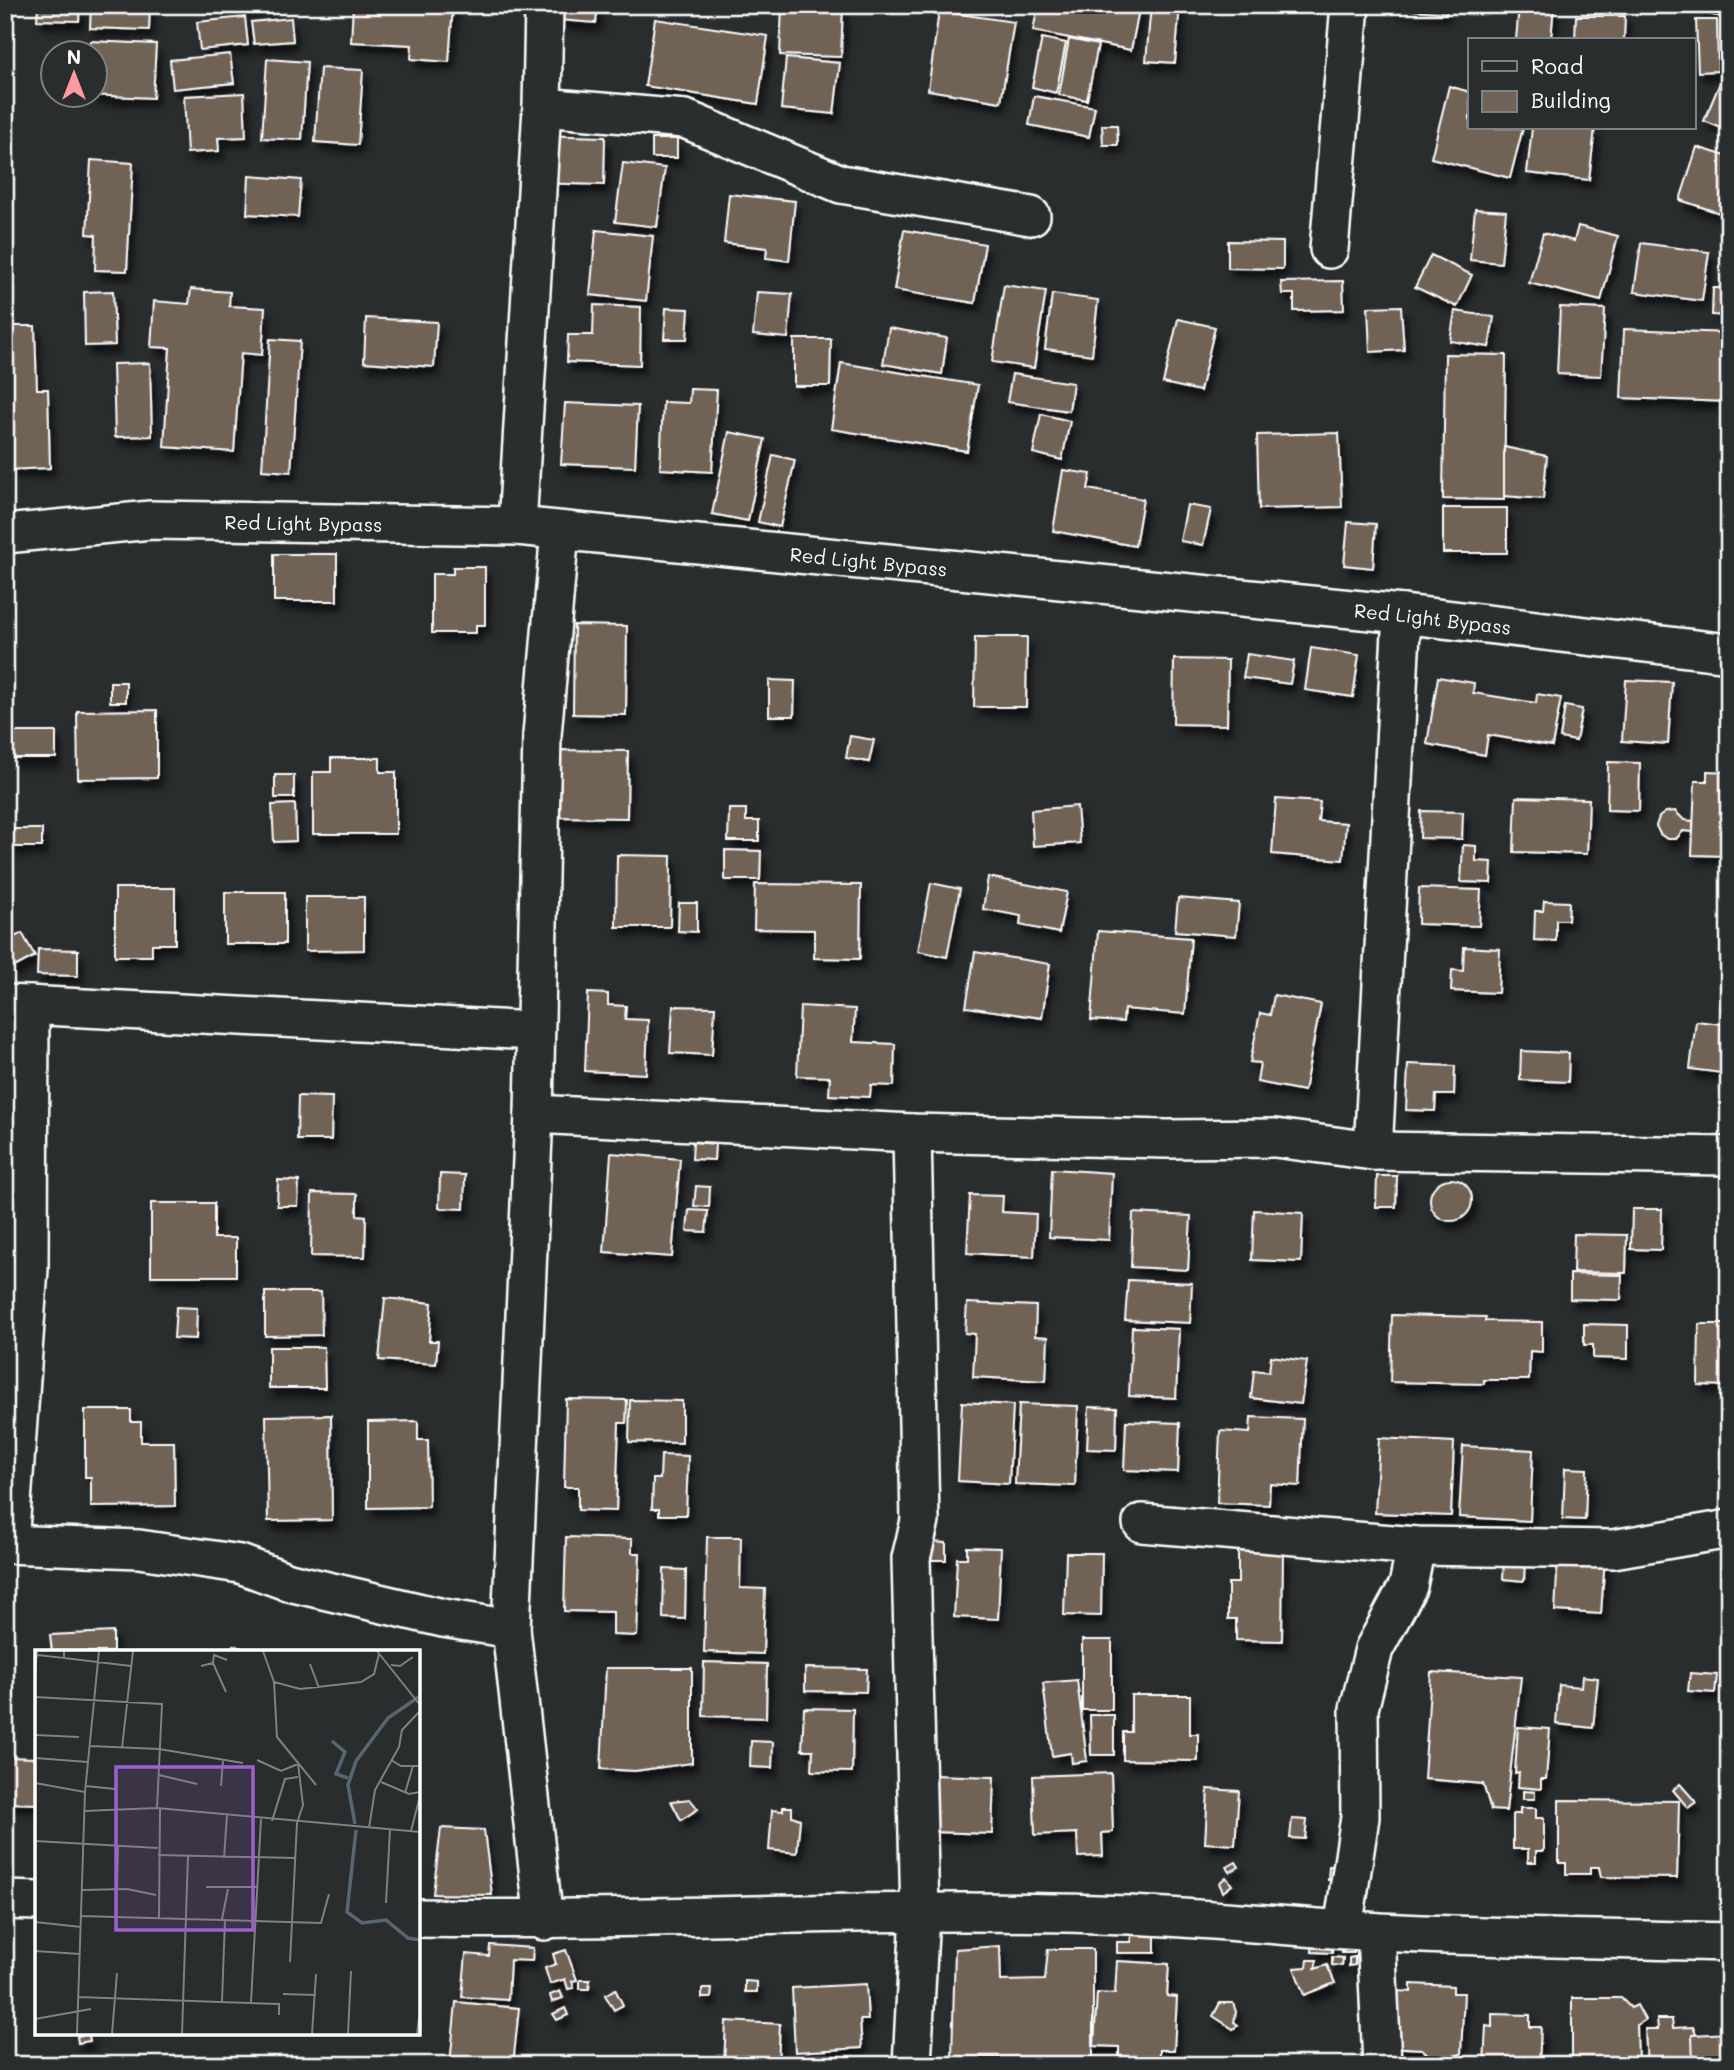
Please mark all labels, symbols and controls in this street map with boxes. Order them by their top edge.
north arrow [38,38,108,108]
legend [1468,38,1696,130]
text: N [67,44,81,69]
text: Road [1531,52,1583,79]
text: Building [1531,86,1611,113]
street label: Red Light Bypass [224,509,382,536]
street label: Red Light Bypass [789,541,948,581]
street label: Red Light Bypass [1353,597,1513,639]
inset map [35,1650,420,2035]

